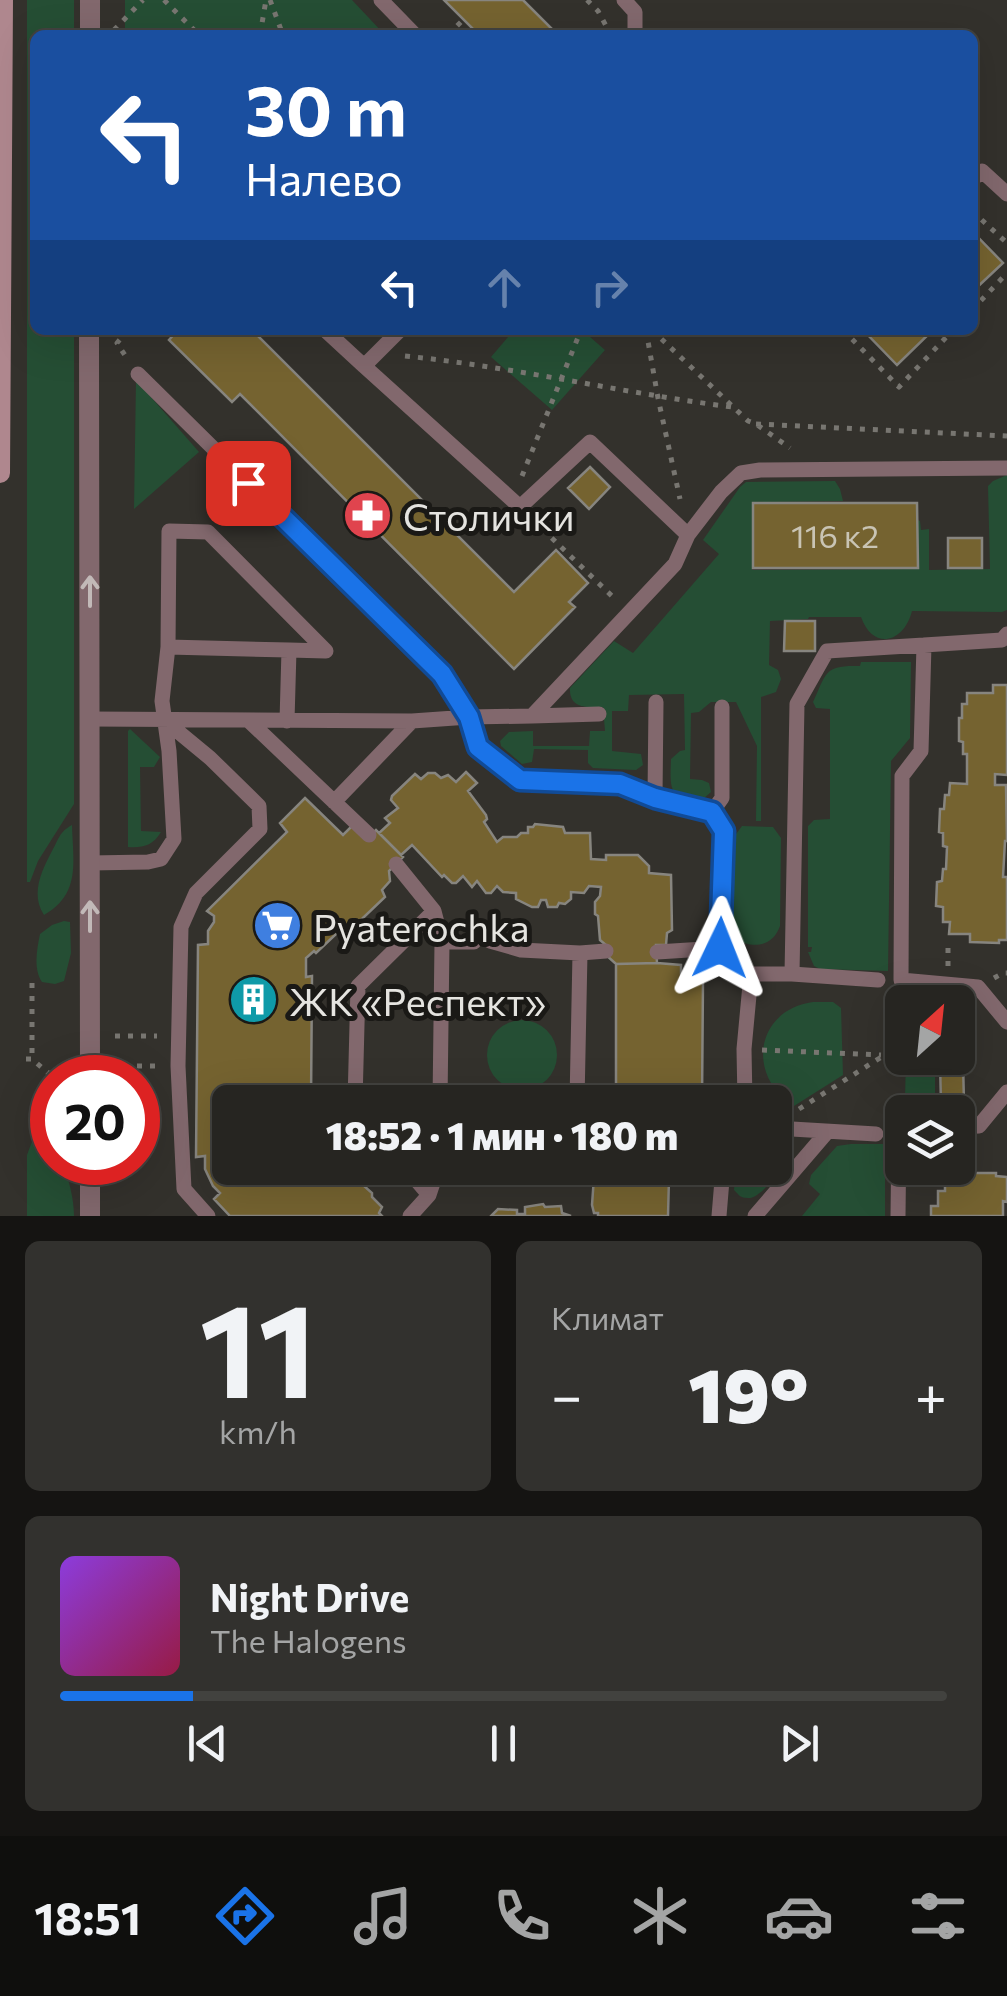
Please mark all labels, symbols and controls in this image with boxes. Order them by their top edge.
text: 30 m [245,65,407,150]
icon: left [80,70,210,200]
text: Налево [245,150,403,205]
icon: left [372,260,427,315]
icon: ahead [477,260,532,315]
icon: right [582,260,637,315]
pin [206,441,291,526]
icon: arrive [221,456,276,511]
pharmacy icon: Столички [342,489,394,541]
place label: Столички [403,492,575,539]
house number: 116 к2 [791,515,879,555]
one-way arrow [80,575,100,608]
position arrow [668,896,772,1000]
one-way arrow [80,900,100,932]
supermarket icon: Pyaterochka [252,900,304,952]
place label: Pyaterochka [313,903,530,950]
building icon: ЖК «Респект» [228,974,280,1026]
place label: ЖК «Респект» [289,977,546,1024]
north arrow [885,985,975,1075]
map controls [885,985,975,1185]
speed limit sign: 20 [30,1055,160,1185]
button: layers [885,1095,975,1185]
text: 18:52 · 1 мин · 180 m [326,1111,678,1158]
text: 11 [199,1266,317,1425]
text: Климат [551,1297,664,1337]
text: 19° [688,1347,809,1438]
text: − [551,1360,582,1427]
text: + [915,1360,947,1427]
text: km/h [219,1411,297,1451]
text: Night Drive [210,1573,409,1620]
text: The Halogens [210,1620,407,1660]
icon: previous [180,1716,235,1771]
icon: pause [476,1716,531,1771]
icon: next [772,1716,827,1771]
icon: directions [210,1881,280,1951]
icon: music [348,1881,418,1951]
icon: phone [487,1881,557,1951]
icon: climate [625,1881,695,1951]
icon: car [764,1881,834,1951]
icon: filters [903,1881,973,1951]
text: 18:51 [34,1889,141,1944]

